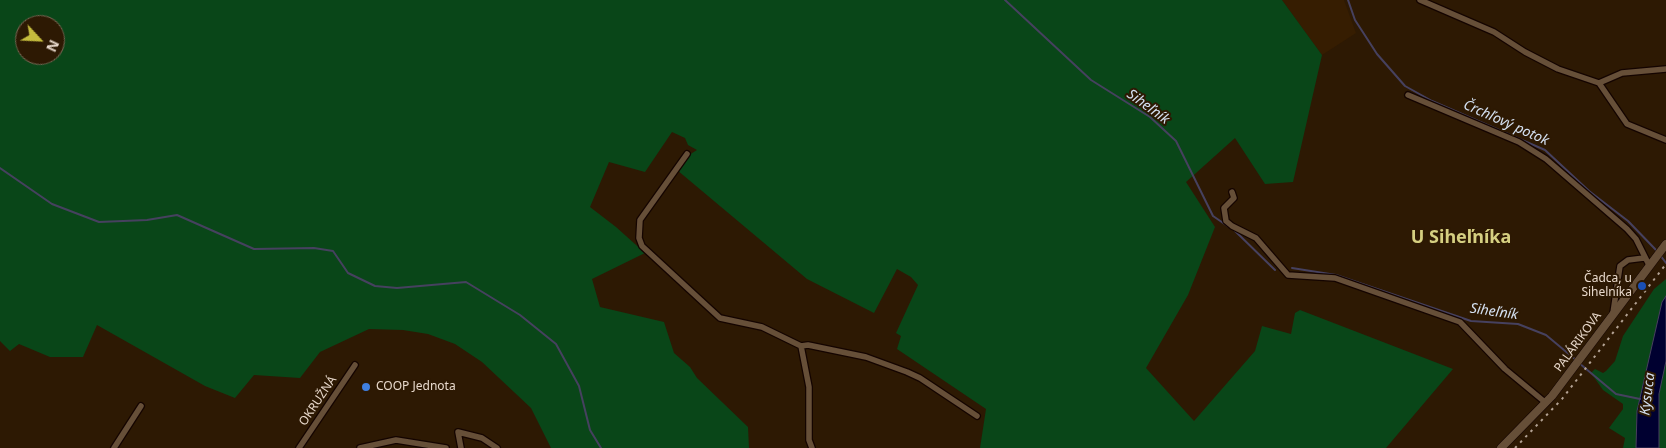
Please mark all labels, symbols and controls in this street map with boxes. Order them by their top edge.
north arrow [15,15,65,65]
text: N [42,37,64,55]
water label: Siheľník [1123,86,1173,128]
water label: Črchľový potok [1461,97,1551,149]
district label: U Siheľníka [1411,227,1511,249]
place label: Čadca, u Sihelníka [1581,272,1632,300]
marker: Čadca, u Sihelníka [1636,280,1648,292]
water label: Siheľník [1469,300,1519,324]
street label: PALÁRIKOVA [1551,309,1605,375]
water label: Kysuca [1637,372,1659,416]
street label: OKRUŽNÁ [296,373,340,429]
place label: COOP Jednota [376,380,456,394]
marker: COOP Jednota [360,381,372,393]

